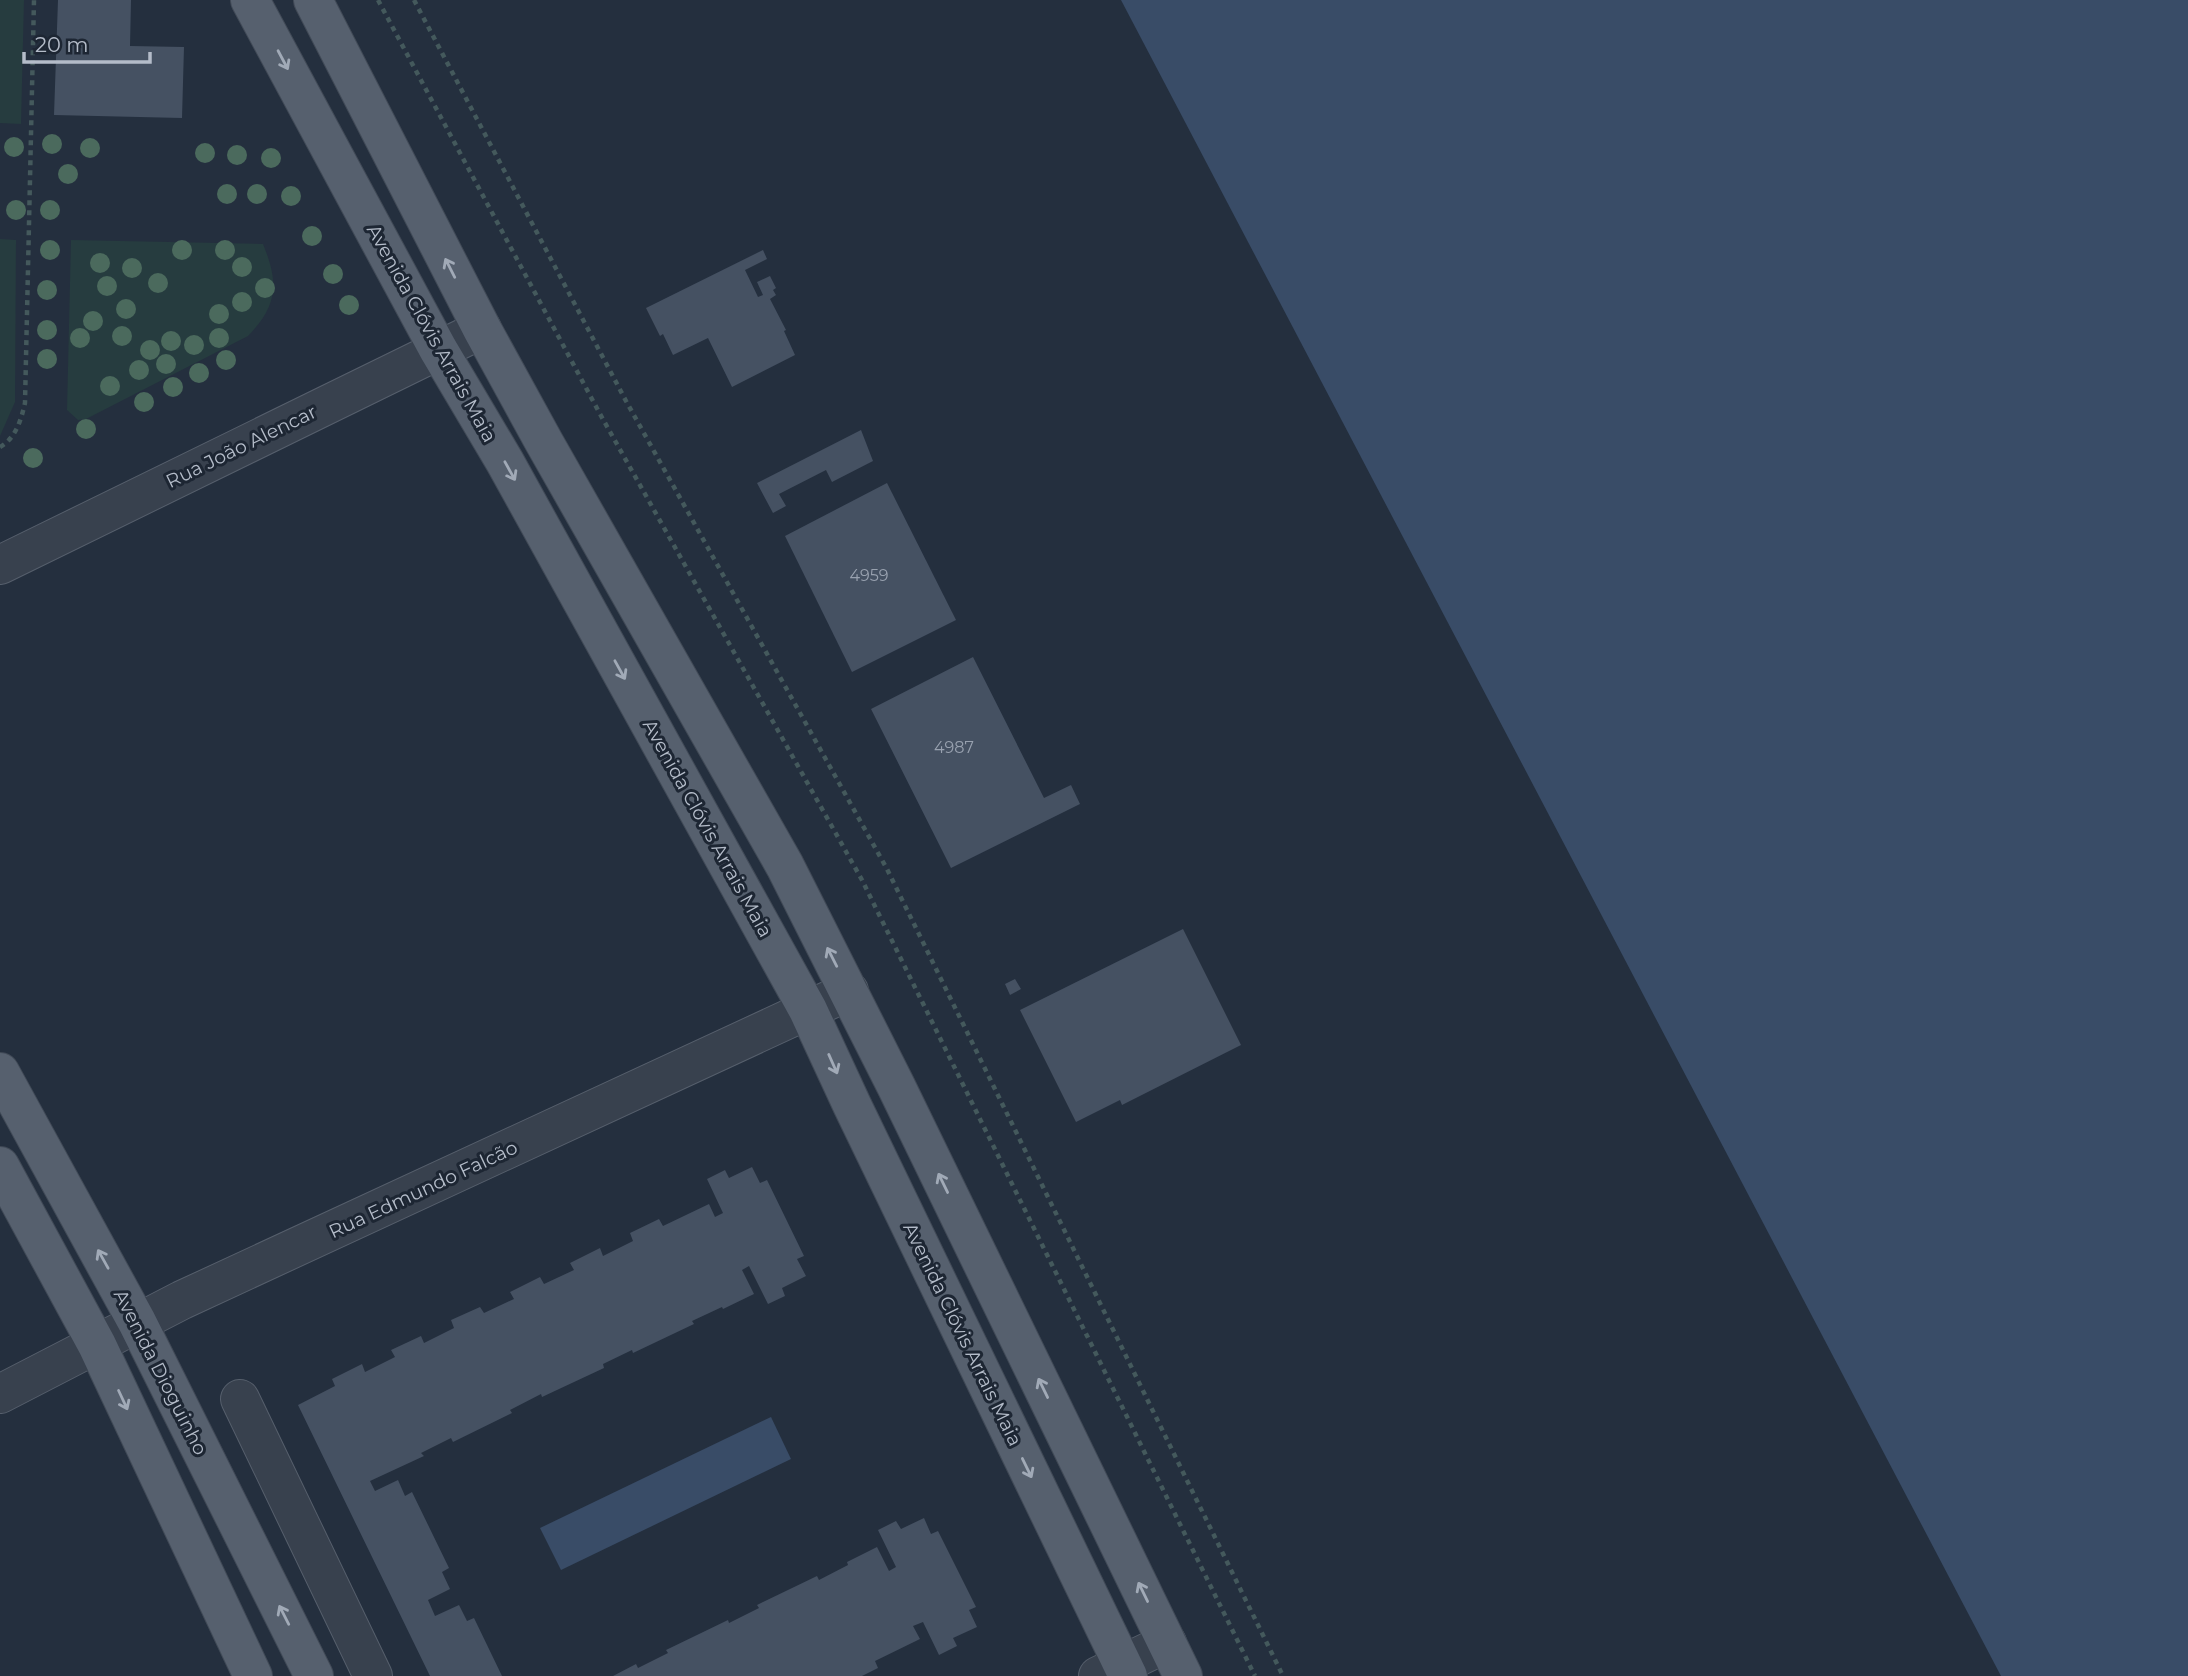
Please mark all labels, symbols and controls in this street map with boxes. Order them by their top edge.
scale bar [24,21,150,65]
text: 20 m [35,32,89,57]
one-way arrow [276,49,290,70]
street label: Avenida Clóvis Arrais Maia [362,220,501,446]
one-way arrow [443,258,457,279]
street label: Rua João Alencar [162,400,320,493]
one-way arrow [504,460,517,481]
house number: 4959 [850,566,889,585]
one-way arrow [614,659,627,680]
street label: Avenida Clóvis Arrais Maia [638,715,777,941]
house number: 4987 [934,738,974,757]
one-way arrow [824,948,838,968]
one-way arrow [827,1053,840,1074]
street label: Rua Edmundo Falcão [325,1136,521,1243]
one-way arrow [936,1173,950,1194]
street label: Avenida Clóvis Arrais Maia [898,1219,1027,1450]
one-way arrow [96,1250,110,1270]
street label: Avenida Dioguinho [109,1286,212,1459]
one-way arrow [1036,1378,1050,1399]
one-way arrow [117,1389,130,1410]
one-way arrow [1022,1457,1035,1478]
one-way arrow [1136,1582,1149,1603]
one-way arrow [276,1605,290,1626]

